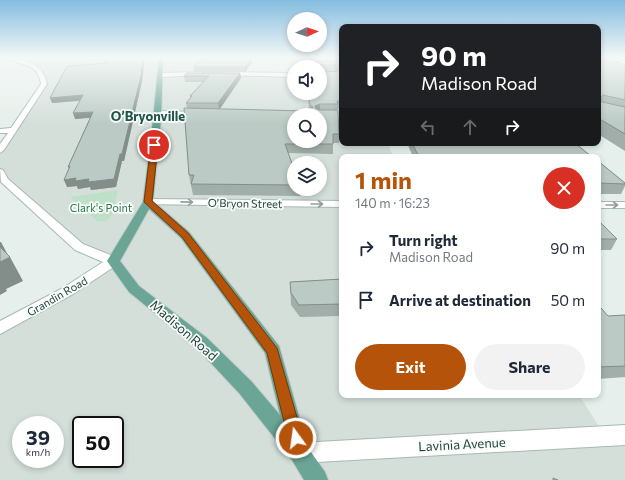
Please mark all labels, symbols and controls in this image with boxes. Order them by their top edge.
north arrow [287,12,327,52]
map controls [287,12,327,196]
text: 90 m [421,38,487,72]
icon: right [355,40,407,92]
button: sound [287,60,327,100]
text: Madison Road [421,72,537,94]
district label: O’Bryonville [111,108,185,124]
button: search [287,108,327,148]
icon: left [417,116,439,138]
icon: ahead [459,116,481,138]
icon: right [501,116,523,138]
pin [137,128,171,162]
icon: arrive [143,134,165,156]
button: layers [287,156,327,196]
text: 1 min [355,165,412,194]
button: close [543,167,585,209]
text: 140 m · 16:23 [355,195,430,211]
street label: O’Bryon Street [208,196,283,210]
one-way arrow [180,199,193,206]
one-way arrow [310,200,323,208]
park label: Clark's Point [70,201,133,214]
one-way arrow [605,201,618,209]
text: Turn right [389,231,458,249]
icon: right [355,237,377,259]
text: 90 m [550,239,585,257]
text: Madison Road [389,249,473,265]
street label: Grandin Road [24,273,90,319]
icon: arrive [355,289,377,311]
text: Arrive at destination [389,291,531,309]
text: 50 m [551,291,585,309]
street label: Madison Road [147,296,221,364]
button: Exit [355,344,466,390]
button: Share [474,344,585,390]
speed limit sign: 50 [72,416,124,468]
position arrow [275,417,317,459]
text: 39 [26,425,50,449]
street label: Lavinia Avenue [418,434,506,454]
text: km/h [26,446,50,458]

